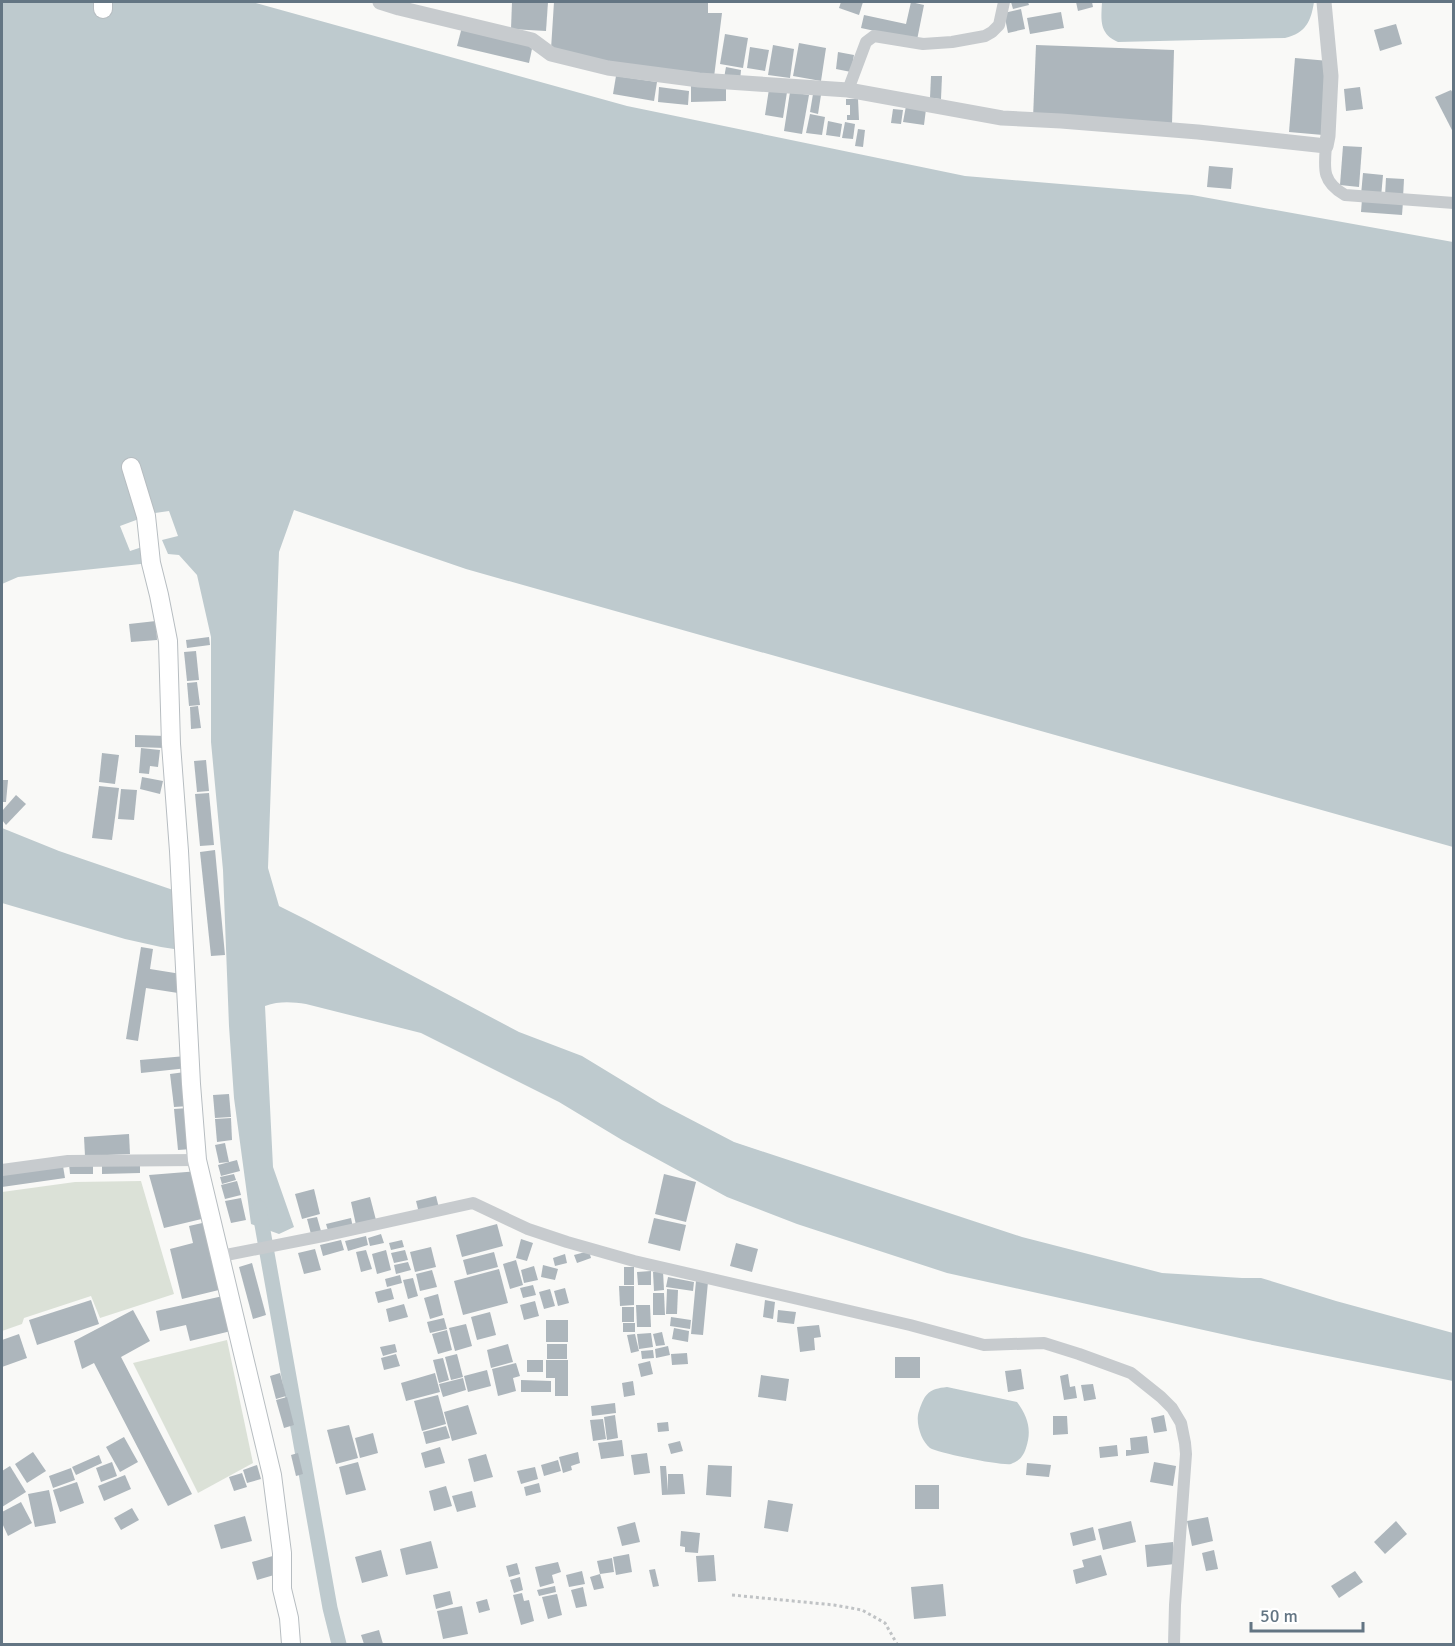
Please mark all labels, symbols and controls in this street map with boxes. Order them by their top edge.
scale bar [1251,1595,1364,1633]
text: 50 m [1260,1605,1298,1627]

